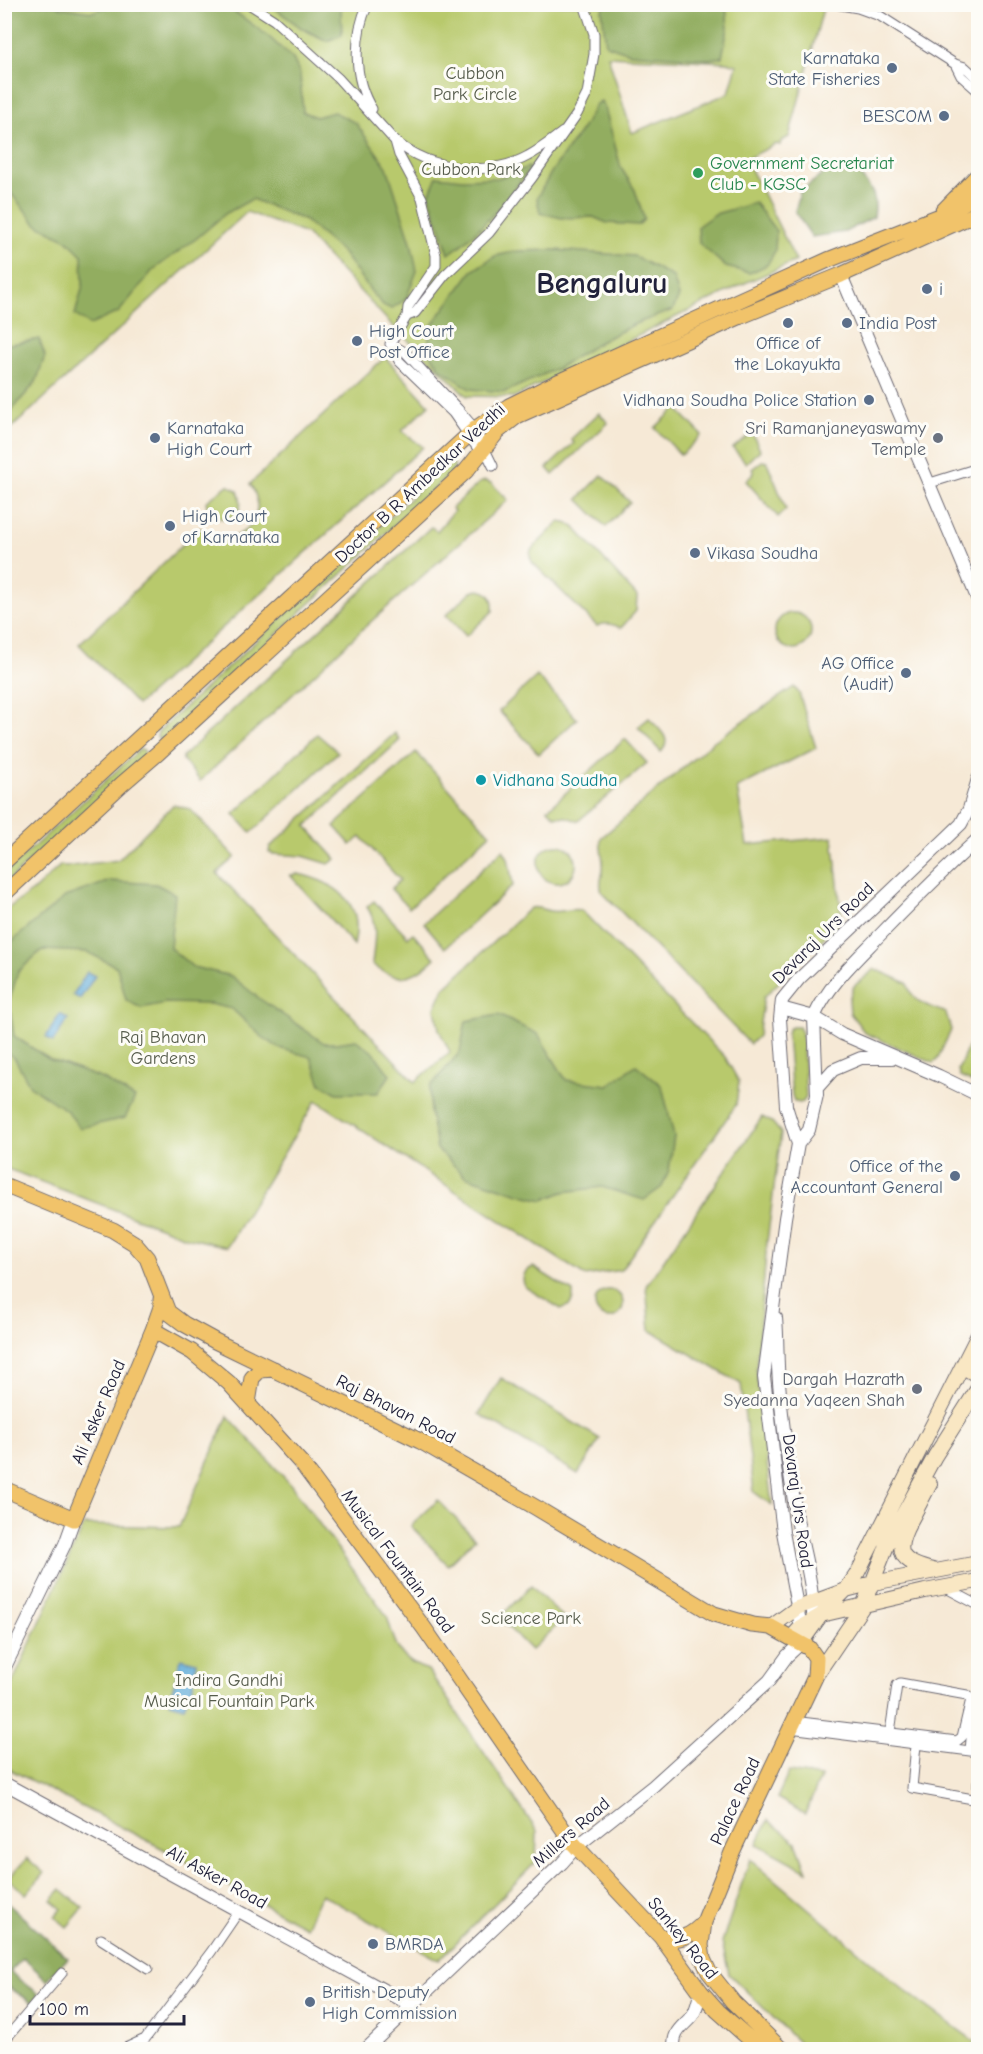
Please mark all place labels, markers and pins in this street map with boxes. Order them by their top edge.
place label: Karnataka State Fisheries [768,48,880,90]
marker: Karnataka State Fisheries [885,61,899,75]
place label: BESCOM [862,106,932,127]
marker: BESCOM [937,109,951,123]
place label: Government Secretariat Club - KGSC [710,153,894,195]
marker: Government Secretariat Club - KGSC [691,166,705,180]
place label: i [939,279,943,300]
marker: i [920,282,934,296]
place label: India Post [859,313,937,334]
marker: Office of the Lokayukta [781,316,795,330]
marker: India Post [840,316,854,330]
place label: High Court Post Office [369,321,454,363]
place label: Office of the Lokayukta [734,333,841,375]
marker: High Court Post Office [350,334,364,348]
place label: Vidhana Soudha Police Station [623,390,857,411]
marker: Vidhana Soudha Police Station [862,393,876,407]
place label: Karnataka High Court [167,418,252,460]
place label: Sri Ramanjaneyaswamy Temple [745,418,927,460]
marker: Karnataka High Court [148,431,162,445]
marker: Sri Ramanjaneyaswamy Temple [931,431,945,445]
place label: High Court of Karnataka [182,506,280,548]
marker: High Court of Karnataka [163,519,177,533]
place label: Vikasa Soudha [707,543,818,564]
marker: Vikasa Soudha [688,546,702,560]
place label: AG Office (Audit) [821,653,894,695]
marker: AG Office (Audit) [899,666,913,680]
place label: Vidhana Soudha [493,770,618,791]
marker: Vidhana Soudha [474,773,488,787]
place label: Office of the Accountant General [791,1156,943,1198]
marker: Office of the Accountant General [948,1169,962,1183]
place label: Dargah Hazrath Syedanna Yaqeen Shah [723,1369,905,1411]
marker: Dargah Hazrath Syedanna Yaqeen Shah [910,1382,924,1396]
place label: BMRDA [385,1934,444,1955]
marker: BMRDA [366,1937,380,1951]
place label: British Deputy High Commission [322,1982,457,2024]
marker: British Deputy High Commission [303,1995,317,2009]

